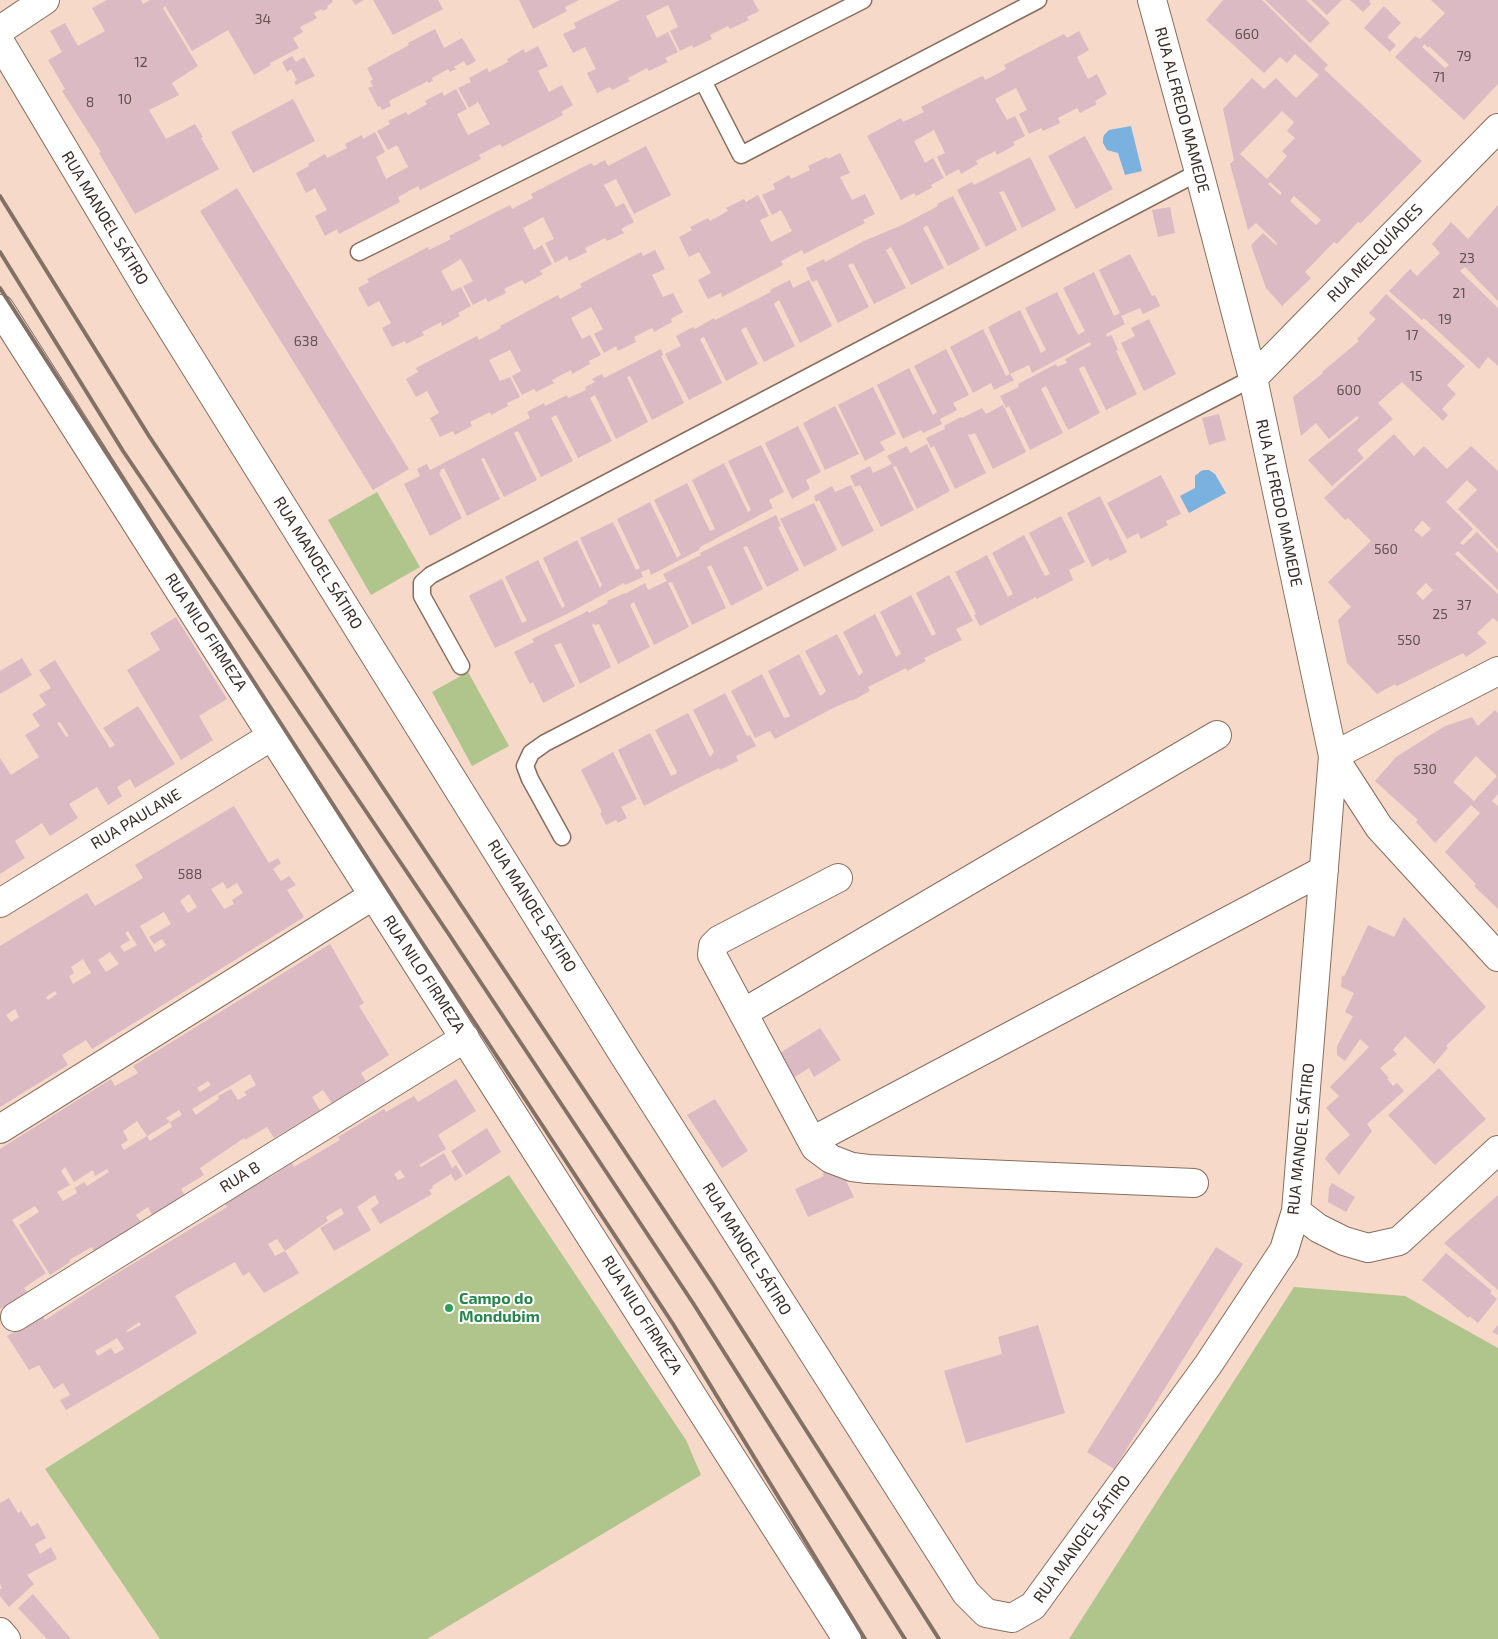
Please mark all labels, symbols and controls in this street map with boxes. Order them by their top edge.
house number: 34 [255,11,271,27]
street label: RUA ALFREDO MAMEDE [1151,25,1213,195]
house number: 660 [1235,26,1259,42]
house number: 79 [1456,48,1472,64]
house number: 12 [134,54,148,70]
house number: 71 [1433,69,1445,85]
house number: 10 [118,91,132,107]
house number: 8 [86,94,94,110]
street label: RUA MANOEL SÁTIRO [57,148,153,288]
street label: RUA MELQUÍADES [1323,200,1427,306]
house number: 23 [1459,250,1475,266]
house number: 21 [1452,285,1466,301]
house number: 19 [1438,311,1452,327]
house number: 17 [1406,327,1418,343]
house number: 638 [294,333,318,349]
house number: 15 [1409,368,1423,384]
house number: 600 [1337,382,1361,398]
street label: RUA ALFREDO MAMEDE [1252,417,1306,589]
street label: RUA MANOEL SÁTIRO [269,493,367,633]
house number: 560 [1374,541,1398,557]
street label: RUA NILO FIRMEZA [161,570,251,694]
house number: 37 [1457,597,1471,613]
house number: 25 [1432,606,1448,622]
house number: 550 [1397,632,1421,648]
house number: 530 [1413,761,1437,777]
street label: RUA PAULANE [87,785,185,853]
street label: RUA MANOEL SÁTIRO [483,836,581,976]
house number: 588 [178,866,202,882]
street label: RUA NILO FIRMEZA [379,912,469,1036]
street label: RUA MANOEL SÁTIRO [1283,1062,1319,1216]
street label: RUA B [216,1157,264,1197]
street label: RUA MANOEL SÁTIRO [698,1179,796,1319]
street label: RUA NILO FIRMEZA [598,1252,686,1378]
place label: Campo do Mondubim [459,1289,540,1327]
marker: Campo do Mondubim [443,1302,455,1314]
street label: RUA MANOEL SÁTIRO [1029,1472,1135,1606]

